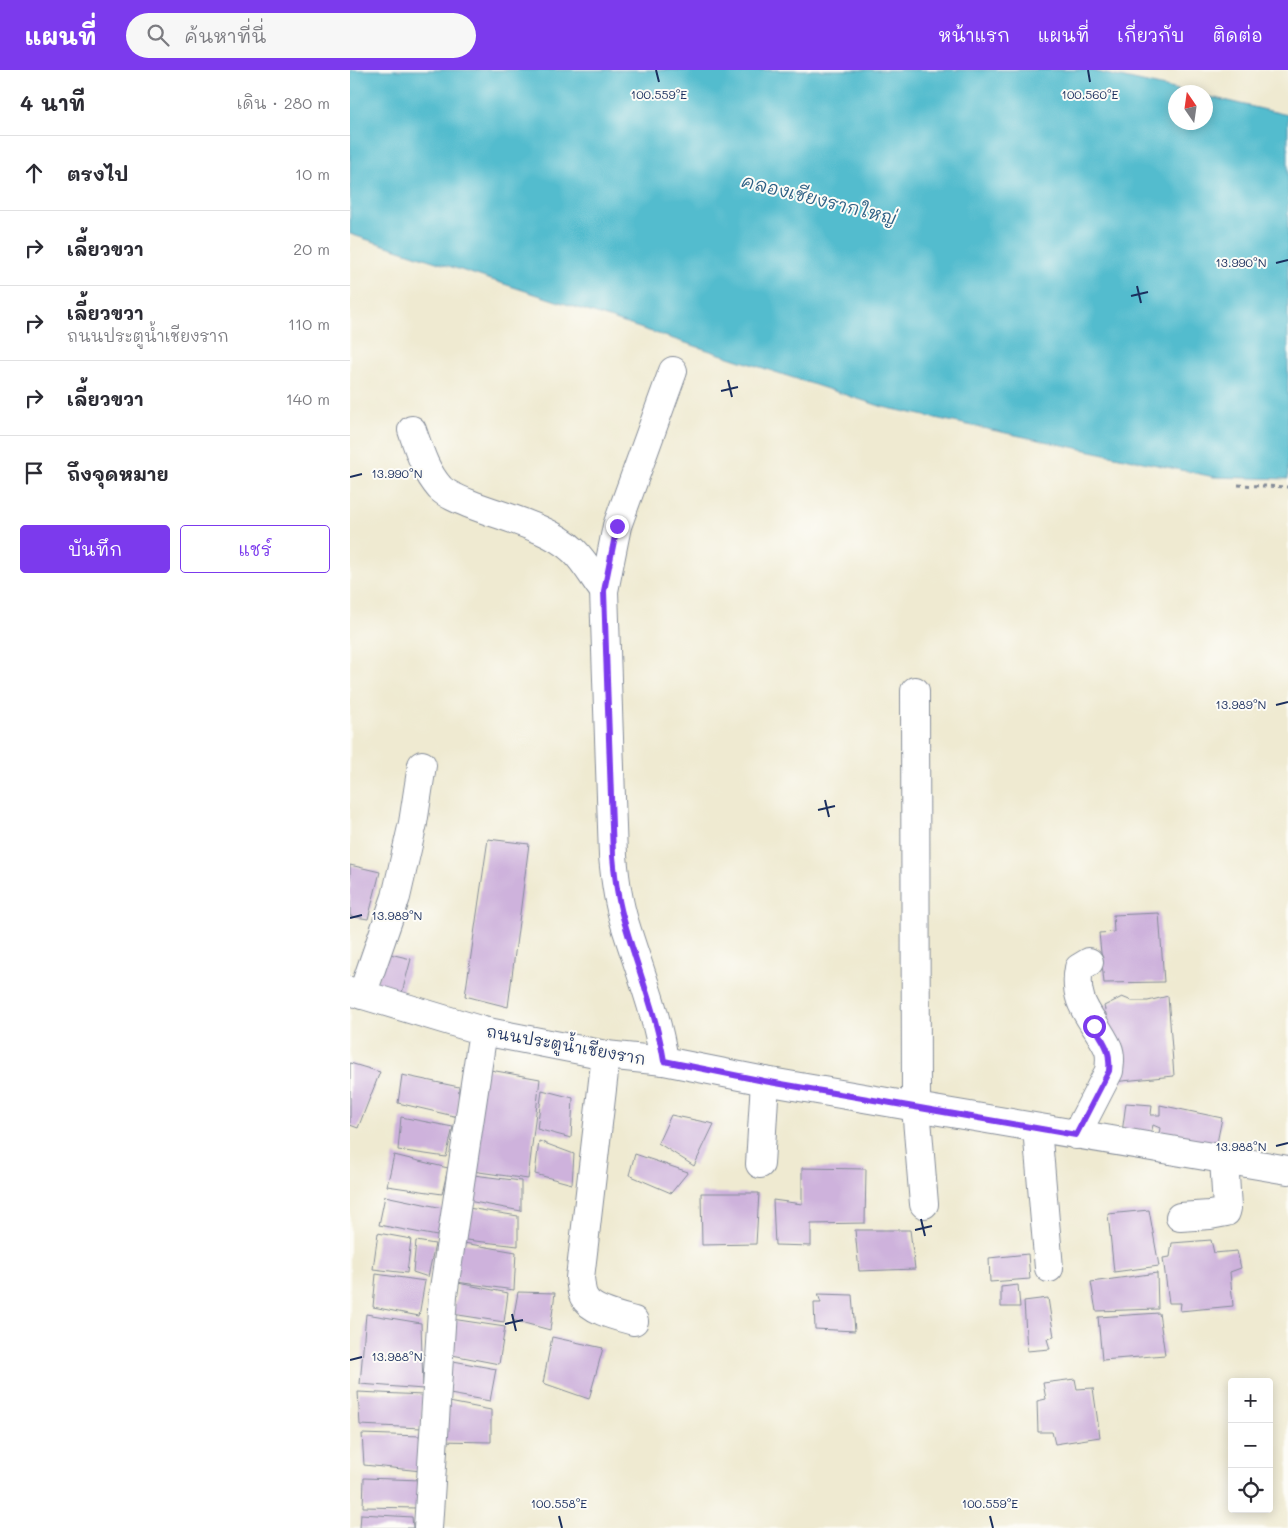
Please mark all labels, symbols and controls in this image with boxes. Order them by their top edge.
search box [126,13,476,58]
text: แผนที่ [25,20,96,51]
icon: search [144,21,172,49]
text: ค้นหาที่นี่ [184,23,266,48]
text: หน้าแรก [938,23,1010,47]
text: แผนที่ [1038,23,1089,47]
text: เกี่ยวกับ [1117,23,1184,47]
text: ติดต่อ [1212,23,1263,47]
north arrow [1168,85,1213,130]
text: 100.559°E [631,86,687,102]
text: 100.560°E [1062,86,1119,102]
text: 4 นาที [20,89,85,116]
text: เดิน · 280 m [237,92,330,113]
icon: ahead [20,159,48,187]
text: ตรงไป [67,161,128,186]
text: 10 m [295,163,330,184]
water label: คลองเชียงรากใหญ่ [739,167,900,230]
icon: right [20,234,48,262]
text: เลี้ยวขวา [67,236,144,261]
text: 20 m [293,238,330,259]
text: 13.990°N [1215,254,1267,270]
text: เลี้ยวขวา [67,300,144,325]
icon: right [20,309,48,337]
text: 110 m [288,313,330,334]
text: ถนนประตูน้ำเชียงราก [67,325,229,346]
icon: right [20,384,48,412]
text: เลี้ยวขวา [67,386,144,411]
text: 140 m [286,388,330,409]
icon: arrive [20,459,48,487]
text: ถึงจุดหมาย [67,461,169,486]
text: 13.990°N [371,465,423,481]
route end [606,515,629,538]
button: บันทึก [20,525,170,573]
button: แชร์ [180,525,330,573]
text: 13.989°N [1216,696,1266,712]
text: 13.989°N [372,907,422,923]
route start [1083,1015,1106,1038]
street label: ถนนประตูน้ำเชียงราก [484,1016,648,1072]
text: 13.988°N [1215,1138,1267,1154]
text: 13.988°N [371,1348,423,1364]
map controls [1228,1378,1273,1513]
button: + [1228,1378,1273,1423]
button: − [1228,1423,1273,1468]
button: locate [1228,1468,1273,1513]
text: 100.558°E [531,1495,587,1511]
text: 100.559°E [962,1495,1018,1511]

